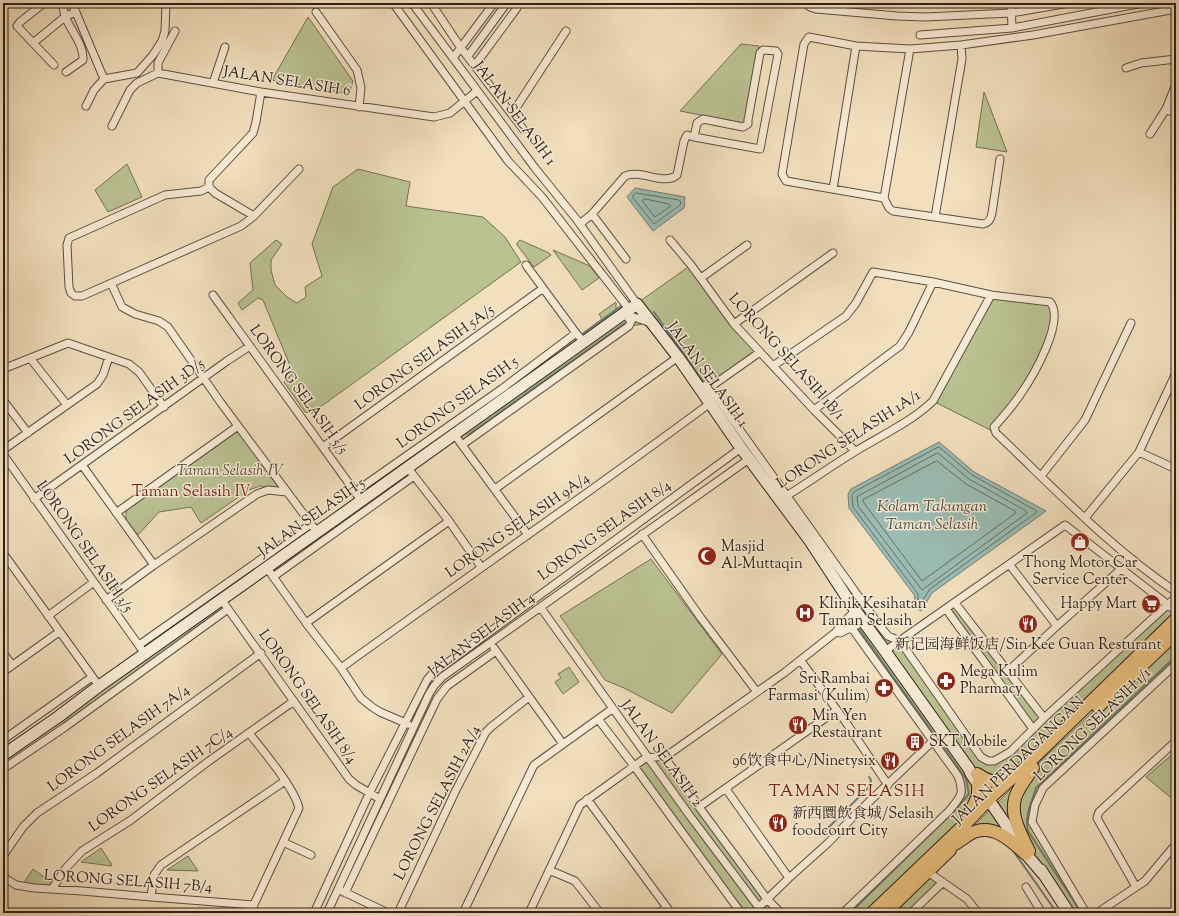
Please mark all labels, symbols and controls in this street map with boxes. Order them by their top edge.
street label: JALAN SELASIH 1 [467,57,560,171]
street label: JALAN SELASIH 6 [221,61,352,102]
street label: LORONG SELASIH 1B/1 [723,289,849,425]
street label: LORONG SELASIH 5A/5 [352,301,498,415]
street label: JALAN SELASIH 1 [661,317,753,432]
street label: LORONG SELASIH 5/5 [244,321,352,459]
street label: LORONG SELASIH 5 [394,353,522,453]
street label: LORONG SELASIH 3D/5 [61,354,209,470]
street label: LORONG SELASIH 1A/1 [773,386,925,494]
park label: Taman Selasih Ⅳ [176,461,285,482]
street label: LORONG SELASIH 9A/4 [442,468,595,584]
street label: JALAN SELASIH 5 [254,473,370,563]
street label: LORONG SELASIH 8/4 [534,475,676,586]
street label: LORONG SELASIH 3/5 [31,477,137,617]
district label: Taman Selasih Ⅳ [131,481,251,504]
water label: Kolam Takungan Taman Selasih [877,496,988,537]
shop icon: Thong Motor Car Service Center [1069,531,1091,553]
place label: Masjid Al-Muttaqin [721,537,803,575]
mosque icon: Masjid Al-Muttaqin [696,545,718,567]
place label: Thong Motor Car Service Center [1023,553,1138,591]
street label: JALAN SELASIH 4 [424,588,540,683]
supermarket icon: Happy Mart [1140,593,1162,615]
place label: Klinik Kesihatan Taman Selasih [819,594,927,632]
place label: Happy Mart [1060,594,1137,615]
hospital icon: Klinik Kesihatan Taman Selasih [794,602,816,624]
restaurant icon: 新记园海鲜饭店/Sin Kee Guan Resturant [1017,613,1039,635]
street label: LORONG SELASIH 8/4 [253,626,362,769]
place label: 新记园海鲜饭店/Sin Kee Guan Resturant [894,635,1162,656]
place label: Mega Kulim Pharmacy [960,662,1038,700]
street label: LORONG SELASIH 1/1 [1030,663,1156,787]
place label: Sri Rambai Farmasi (Kulim) [768,669,870,707]
pharmacy icon: Mega Kulim Pharmacy [935,670,957,692]
pharmacy icon: Sri Rambai Farmasi (Kulim) [873,677,895,699]
street label: LORONG SELASIH 7A/4 [44,680,195,798]
street label: JALAN PERDAGANGAN [947,692,1090,831]
street label: JALAN SELASIH 2 [614,695,707,812]
place label: Min Yen Restaurant [812,706,882,744]
restaurant icon: Min Yen Restaurant [787,714,809,736]
street label: LORONG SELASIH 7C/4 [85,722,237,838]
street label: LORONG SELASIH 2A/4 [390,722,486,884]
building icon: SKT Mobile [904,731,926,753]
place label: SKT Mobile [929,732,1007,753]
restaurant icon: 96饮食中心/Ninetysix [879,750,901,772]
place label: 96饮食中心/Ninetysix [732,751,876,772]
district label: TAMAN SELASIH [768,780,926,804]
place label: 新西圜飲食城/Selasih foodcourt City [792,804,934,842]
restaurant icon: 新西圜飲食城/Selasih foodcourt City [767,812,789,834]
street label: LORONG SELASIH 7B/4 [43,866,213,898]

